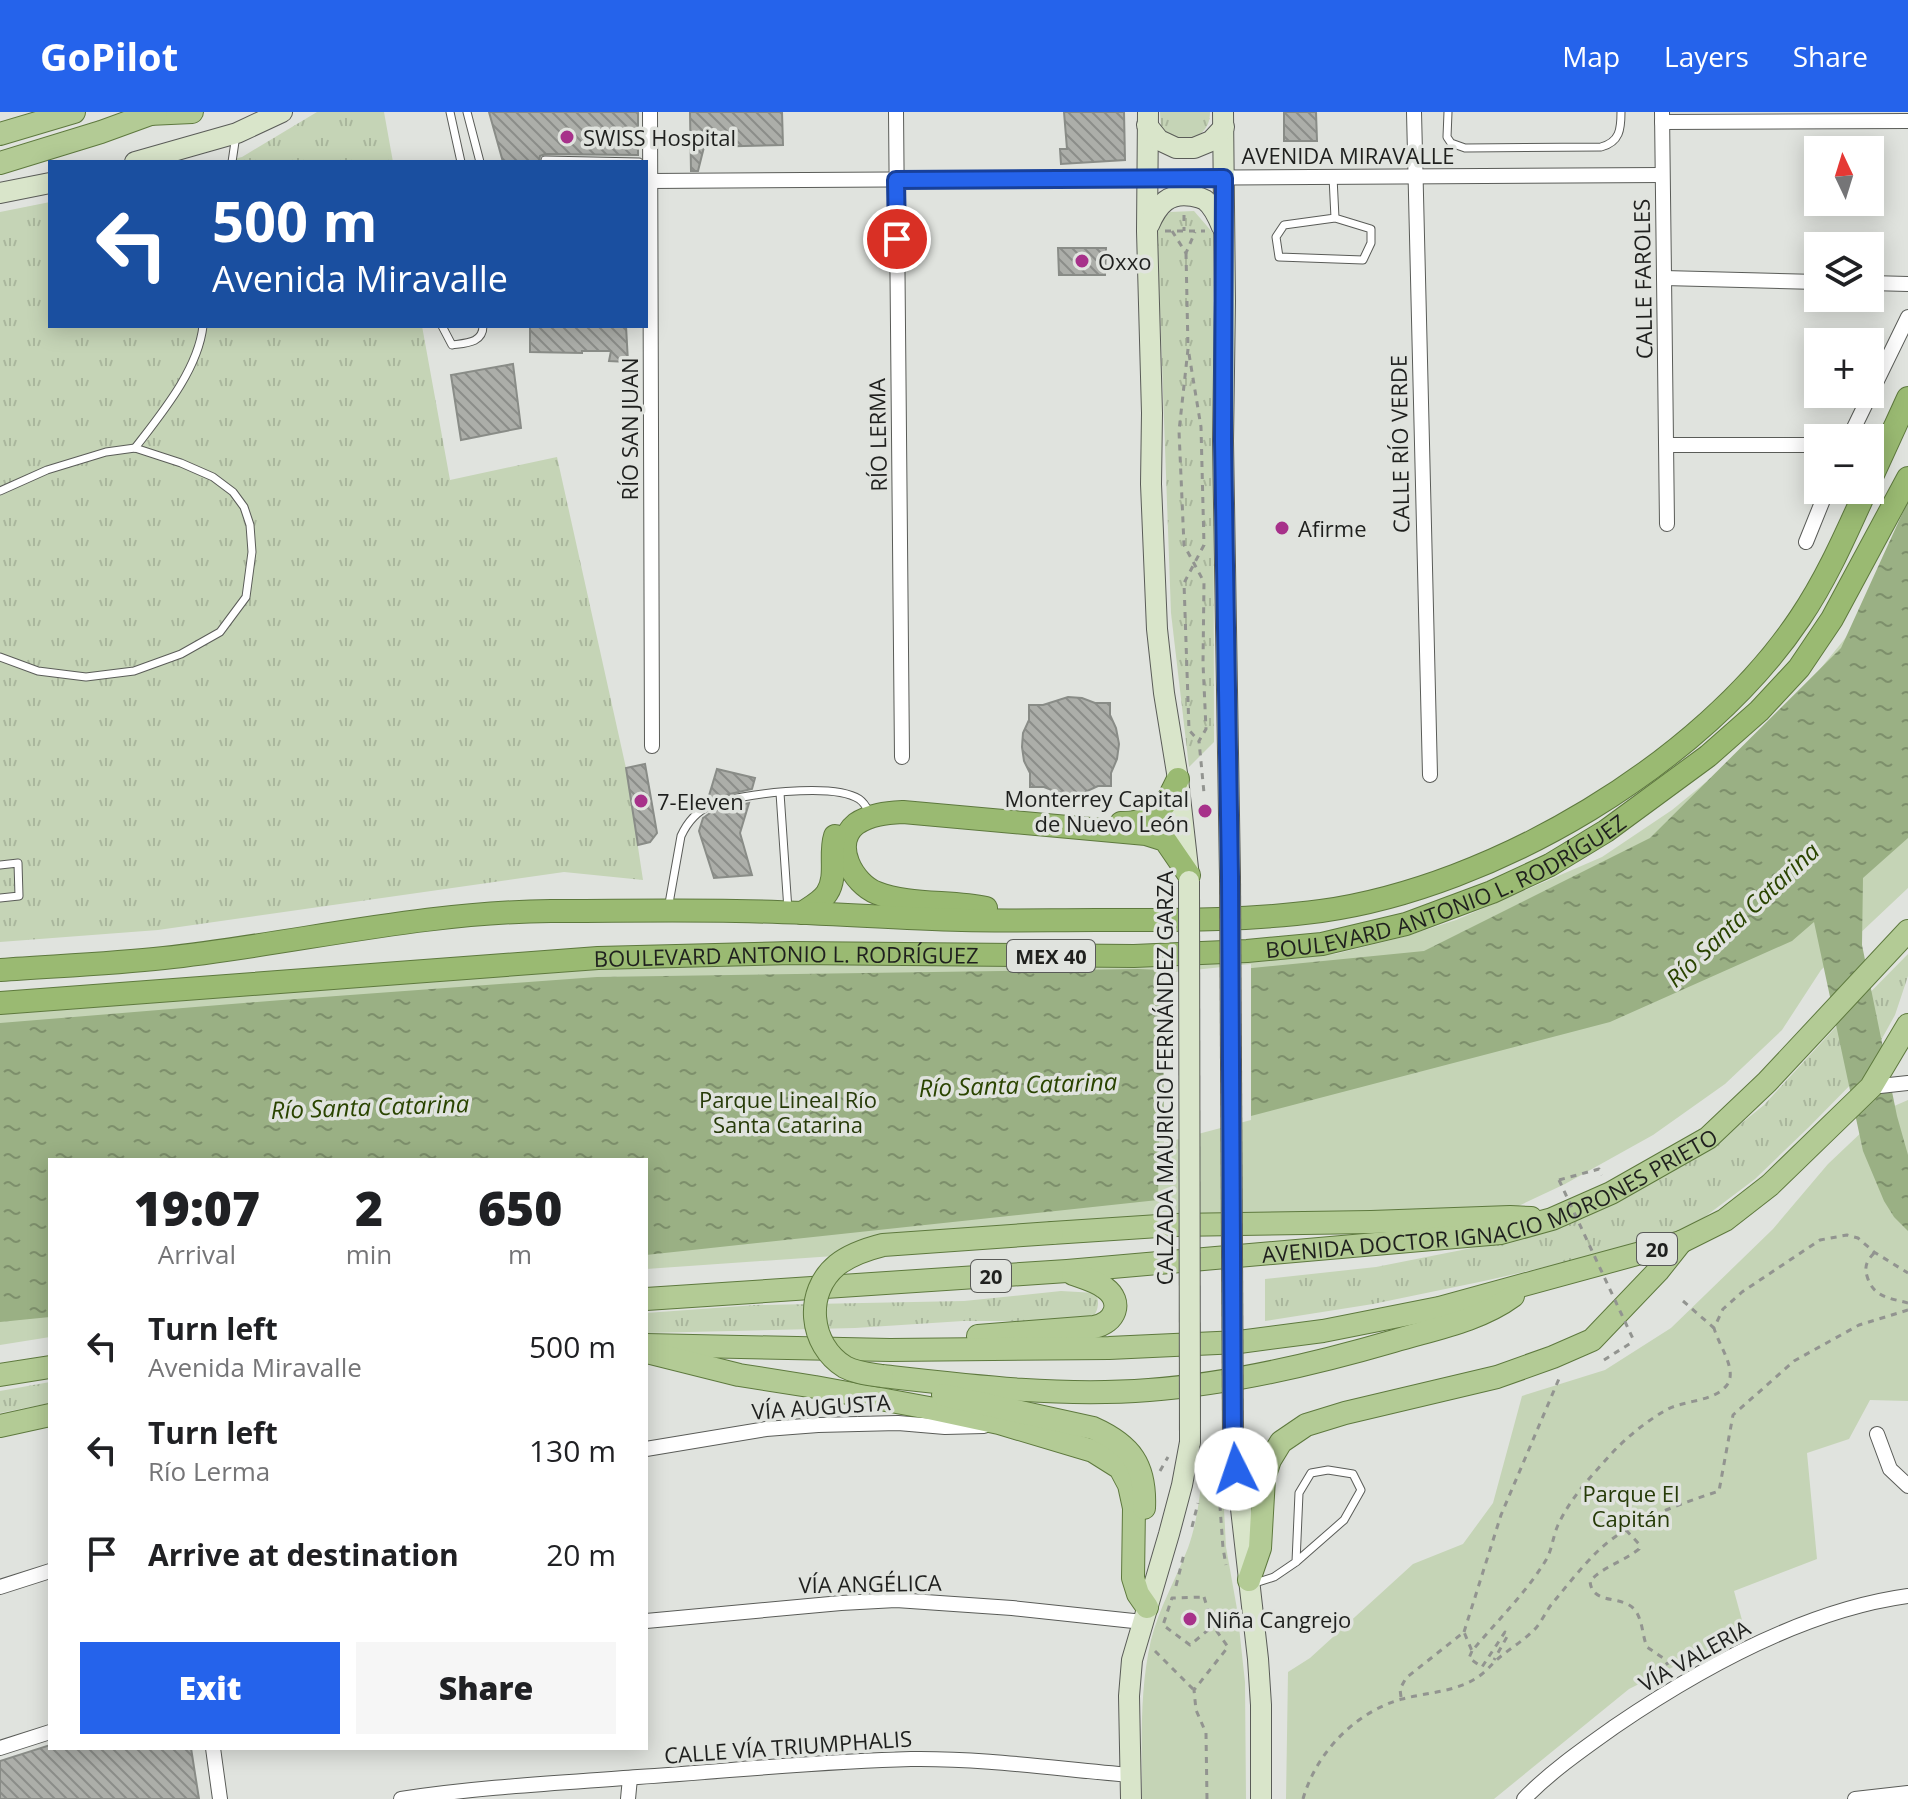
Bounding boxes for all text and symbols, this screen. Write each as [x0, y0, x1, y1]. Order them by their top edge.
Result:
text: GoPilot [40, 30, 178, 82]
text: Map [1562, 37, 1620, 75]
text: Layers [1664, 37, 1749, 75]
text: Share [1793, 37, 1868, 75]
place label: SWISS Hospital [583, 122, 736, 152]
marker: SWISS Hospital [558, 128, 576, 146]
north arrow [1804, 136, 1884, 216]
map controls [1804, 136, 1884, 504]
street label: AVENIDA MIRAVALLE [1241, 140, 1455, 170]
text: 500 m [212, 182, 378, 258]
icon: left [80, 192, 184, 296]
street label: CALLE FAROLES [1626, 199, 1658, 359]
pin [863, 205, 931, 273]
icon: arrive [875, 217, 919, 261]
button: layers [1804, 232, 1884, 312]
place label: Oxxo [1098, 246, 1151, 276]
marker: Oxxo [1073, 252, 1091, 270]
text: Avenida Miravalle [212, 254, 508, 303]
button: + [1804, 328, 1884, 408]
street label: CALLE RÍO VERDE [1382, 355, 1416, 533]
street label: RÍO SAN JUAN [614, 357, 644, 501]
street label: RÍO LERMA [861, 378, 893, 492]
button: − [1804, 424, 1884, 504]
place label: Afirme [1298, 513, 1367, 543]
marker: Afirme [1273, 519, 1291, 537]
place label: Monterrey Capital de Nuevo León [1005, 783, 1189, 838]
place label: 7-Eleven [657, 786, 744, 816]
marker: 7-Eleven [632, 792, 650, 810]
marker: Monterrey Capital de Nuevo León [1196, 802, 1214, 820]
street label: BOULEVARD ANTONIO L. RODRÍGUEZ [1264, 807, 1632, 964]
water label: Río Santa Catarina [1658, 834, 1826, 994]
street label: CALZADA MAURICIO FERNÁNDEZ GARZA [1149, 871, 1179, 1285]
street label: BOULEVARD ANTONIO L. RODRÍGUEZ [593, 938, 979, 973]
road number: MEX 40 [1007, 940, 1095, 972]
water label: Río Santa Catarina [918, 1064, 1118, 1104]
park label: Parque Lineal Río Santa Catarina [699, 1084, 877, 1139]
water label: Río Santa Catarina [270, 1086, 470, 1126]
street label: AVENIDA DOCTOR IGNACIO MORONES PRIETO [1260, 1121, 1723, 1269]
text: 19:07 [134, 1175, 260, 1240]
text: 2 [355, 1175, 383, 1240]
text: 650 [478, 1175, 562, 1240]
road number: 20 [1637, 1233, 1677, 1265]
text: Arrival [158, 1236, 236, 1272]
text: min [346, 1236, 392, 1272]
text: m [508, 1236, 532, 1272]
road number: 20 [971, 1260, 1011, 1292]
text: Turn left [148, 1308, 278, 1349]
icon: left [80, 1324, 124, 1368]
text: 500 m [529, 1326, 616, 1367]
text: Avenida Miravalle [148, 1349, 362, 1385]
street label: VÍA AUGUSTA [751, 1386, 891, 1426]
text: Turn left [148, 1412, 278, 1453]
position arrow [1194, 1427, 1278, 1511]
icon: left [80, 1428, 124, 1472]
text: 130 m [529, 1430, 616, 1471]
text: Río Lerma [148, 1453, 270, 1489]
park label: Parque El Capitán [1582, 1478, 1680, 1533]
icon: arrive [80, 1532, 124, 1576]
text: Arrive at destination [148, 1534, 459, 1575]
text: 20 m [546, 1534, 616, 1575]
street label: VÍA ANGÉLICA [798, 1567, 942, 1599]
place label: Niña Cangrejo [1206, 1604, 1351, 1634]
marker: Niña Cangrejo [1181, 1610, 1199, 1628]
street label: VÍA VALERIA [1633, 1612, 1755, 1698]
button: Exit [80, 1642, 340, 1734]
button: Share [356, 1642, 616, 1734]
street label: CALLE VÍA TRIUMPHALIS [663, 1722, 913, 1770]

